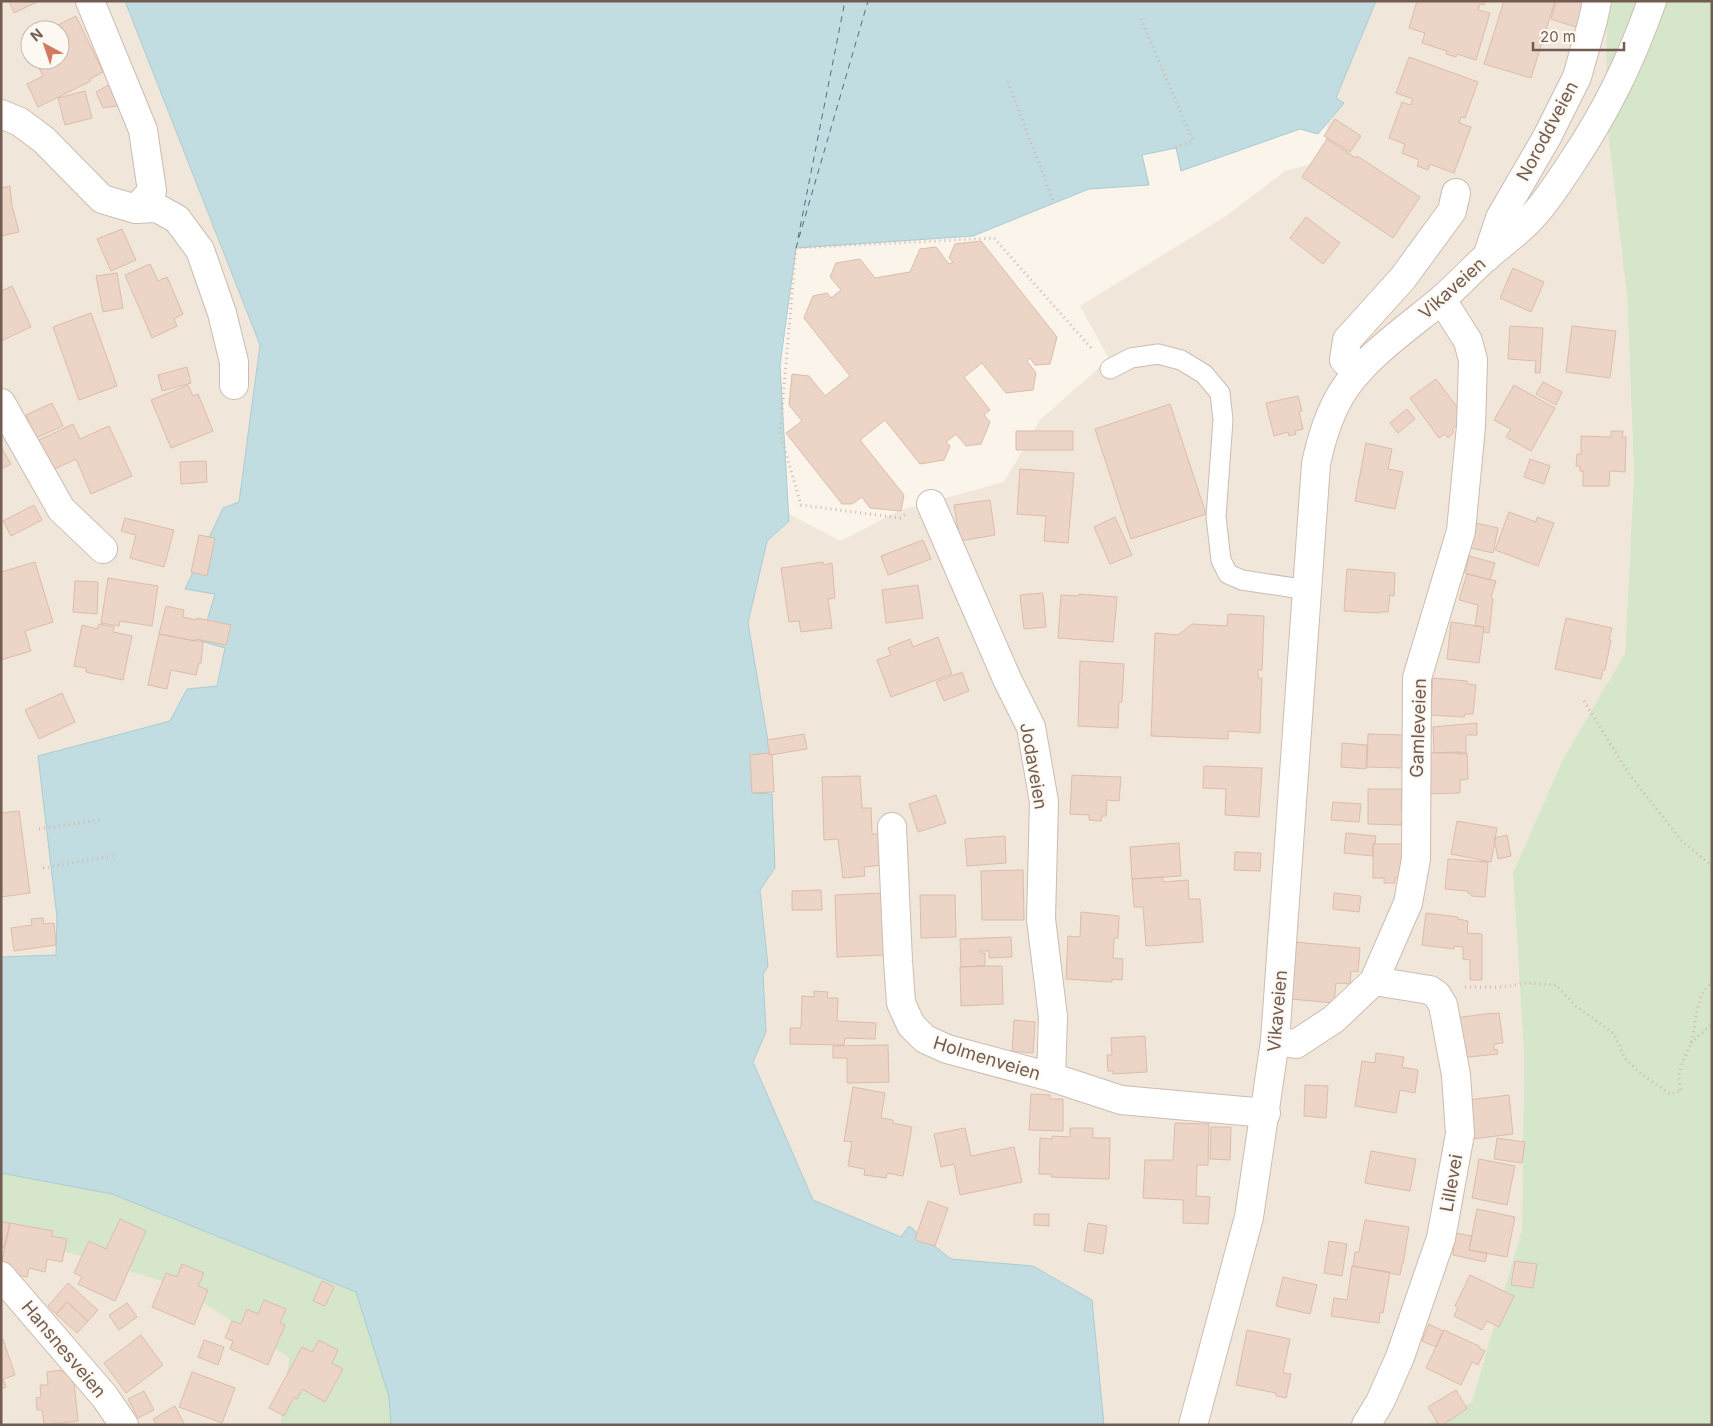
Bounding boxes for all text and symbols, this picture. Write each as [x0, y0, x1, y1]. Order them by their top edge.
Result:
north arrow [20, 20, 70, 70]
scale bar [1533, 20, 1624, 52]
text: N [27, 25, 46, 45]
text: 20 m [1540, 27, 1576, 46]
street label: Noroddveien [1512, 78, 1582, 184]
street label: Vikaveien [1414, 253, 1490, 323]
street label: Gamleveien [1406, 678, 1430, 778]
street label: Jodaveien [1016, 721, 1052, 811]
street label: Vikaveien [1263, 969, 1291, 1053]
street label: Holmenveien [931, 1032, 1043, 1084]
street label: Lillevei [1436, 1153, 1466, 1213]
street label: Hansnesveien [17, 1296, 111, 1402]

